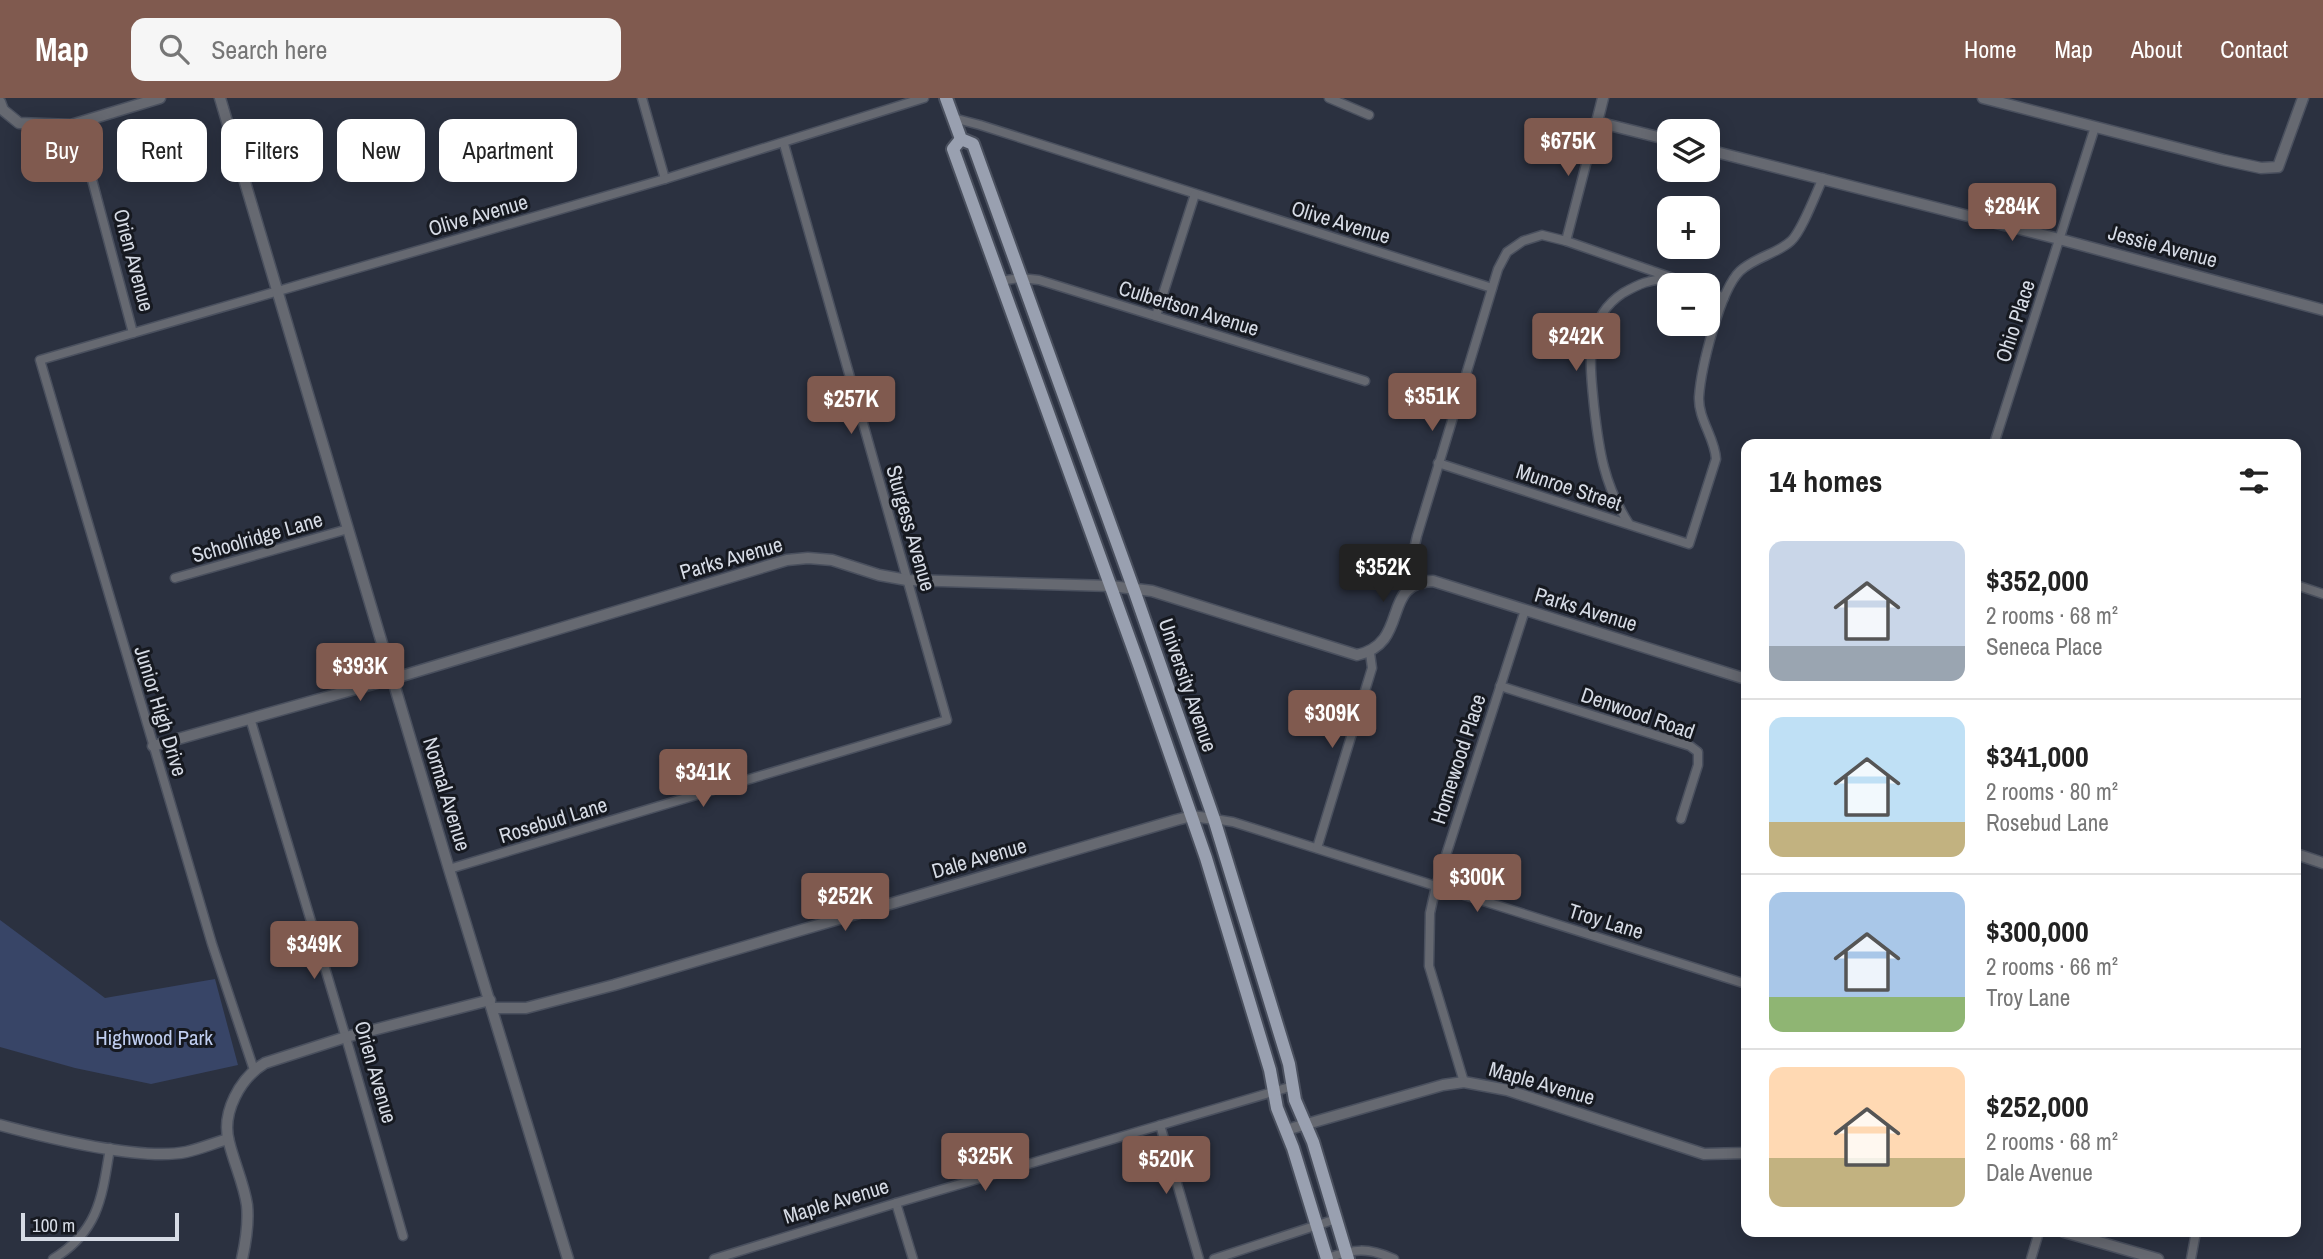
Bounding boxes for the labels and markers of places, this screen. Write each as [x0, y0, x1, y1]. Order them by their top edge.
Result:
pin: $675K [1519, 118, 1617, 178]
pin: $284K [1963, 184, 2061, 243]
pin: $242K [1527, 314, 1625, 373]
pin: $351K [1383, 374, 1481, 433]
pin: $257K [802, 376, 900, 436]
pin: $352K [1334, 545, 1432, 604]
pin: $393K [311, 644, 409, 703]
pin: $309K [1283, 690, 1381, 750]
pin: $341K [654, 750, 752, 809]
pin: $300K [1428, 854, 1526, 914]
pin: $252K [796, 874, 894, 933]
pin: $349K [265, 922, 363, 981]
pin: $325K [936, 1134, 1034, 1193]
pin: $520K [1117, 1136, 1215, 1196]

